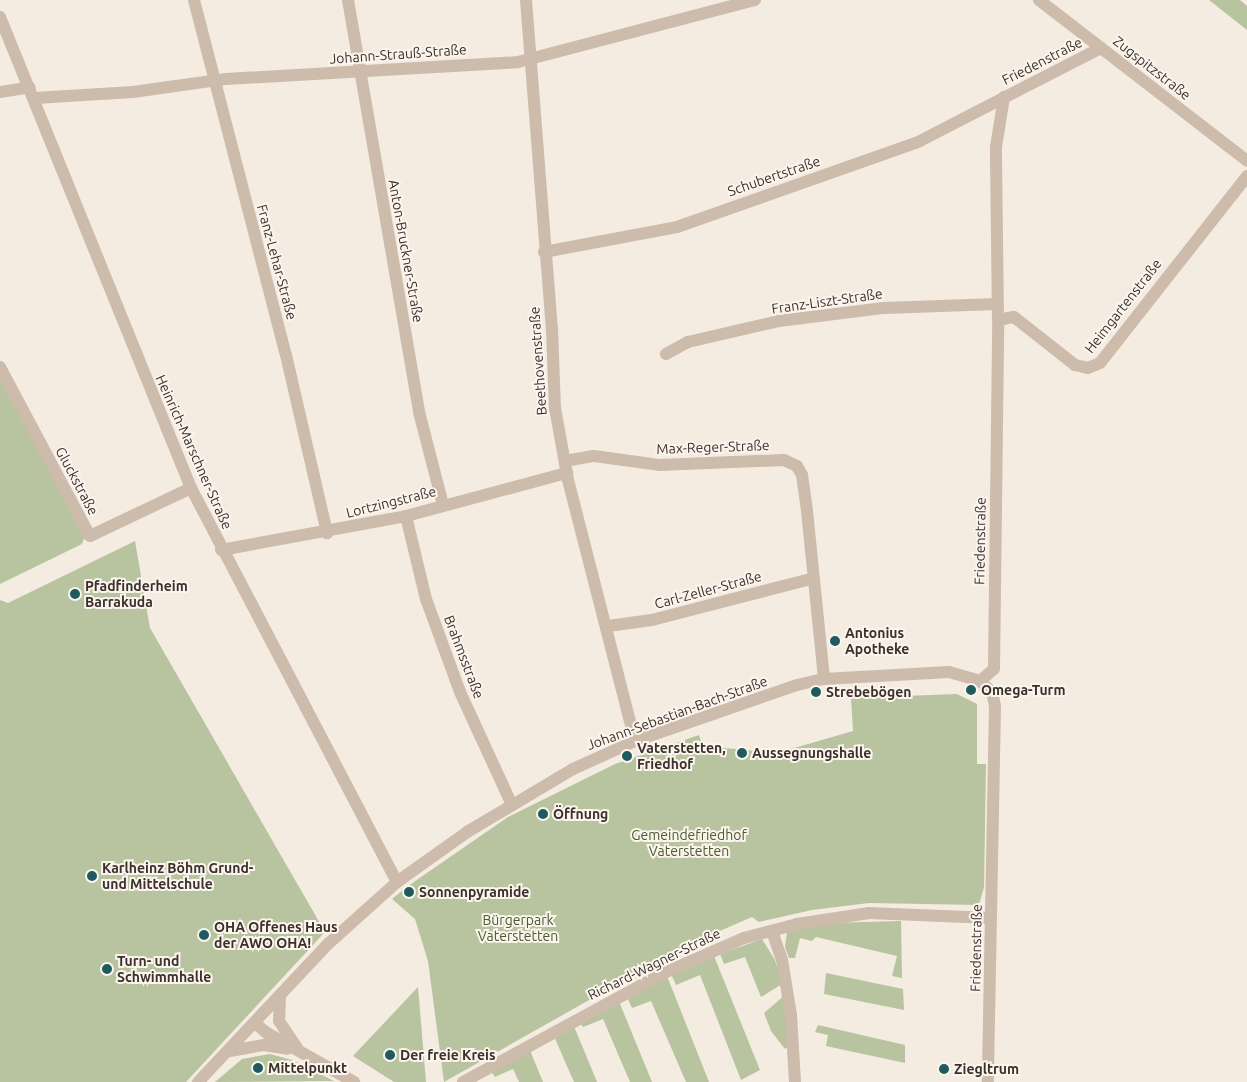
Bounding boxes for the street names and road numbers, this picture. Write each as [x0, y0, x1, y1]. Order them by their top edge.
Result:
street label: Zugspitzstraße [1110, 33, 1194, 103]
street label: Friedenstraße [999, 34, 1085, 88]
street label: Johann-Strauß-Straße [329, 41, 467, 67]
street label: Schubertstraße [726, 152, 822, 200]
street label: Anton-Bruckner-Straße [385, 178, 427, 324]
street label: Franz-Lehar-Straße [254, 202, 300, 322]
street label: Heimgartenstraße [1081, 256, 1165, 356]
street label: Franz-Liszt-Straße [770, 285, 884, 317]
street label: Beethovenstraße [526, 306, 550, 416]
street label: Heinrich-Marschner-Straße [152, 372, 236, 532]
street label: Max-Reger-Straße [656, 437, 770, 457]
street label: Gluckstraße [52, 444, 102, 518]
street label: Lortzingstraße [344, 483, 438, 521]
street label: Friedenstraße [971, 497, 989, 585]
street label: Carl-Zeller-Straße [653, 568, 763, 612]
street label: Brahmsstraße [440, 613, 488, 701]
street label: Johann-Sebastian-Bach-Straße [584, 672, 770, 754]
street label: Friedenstraße [967, 904, 985, 992]
street label: Richard-Wagner-Straße [585, 925, 723, 1003]

